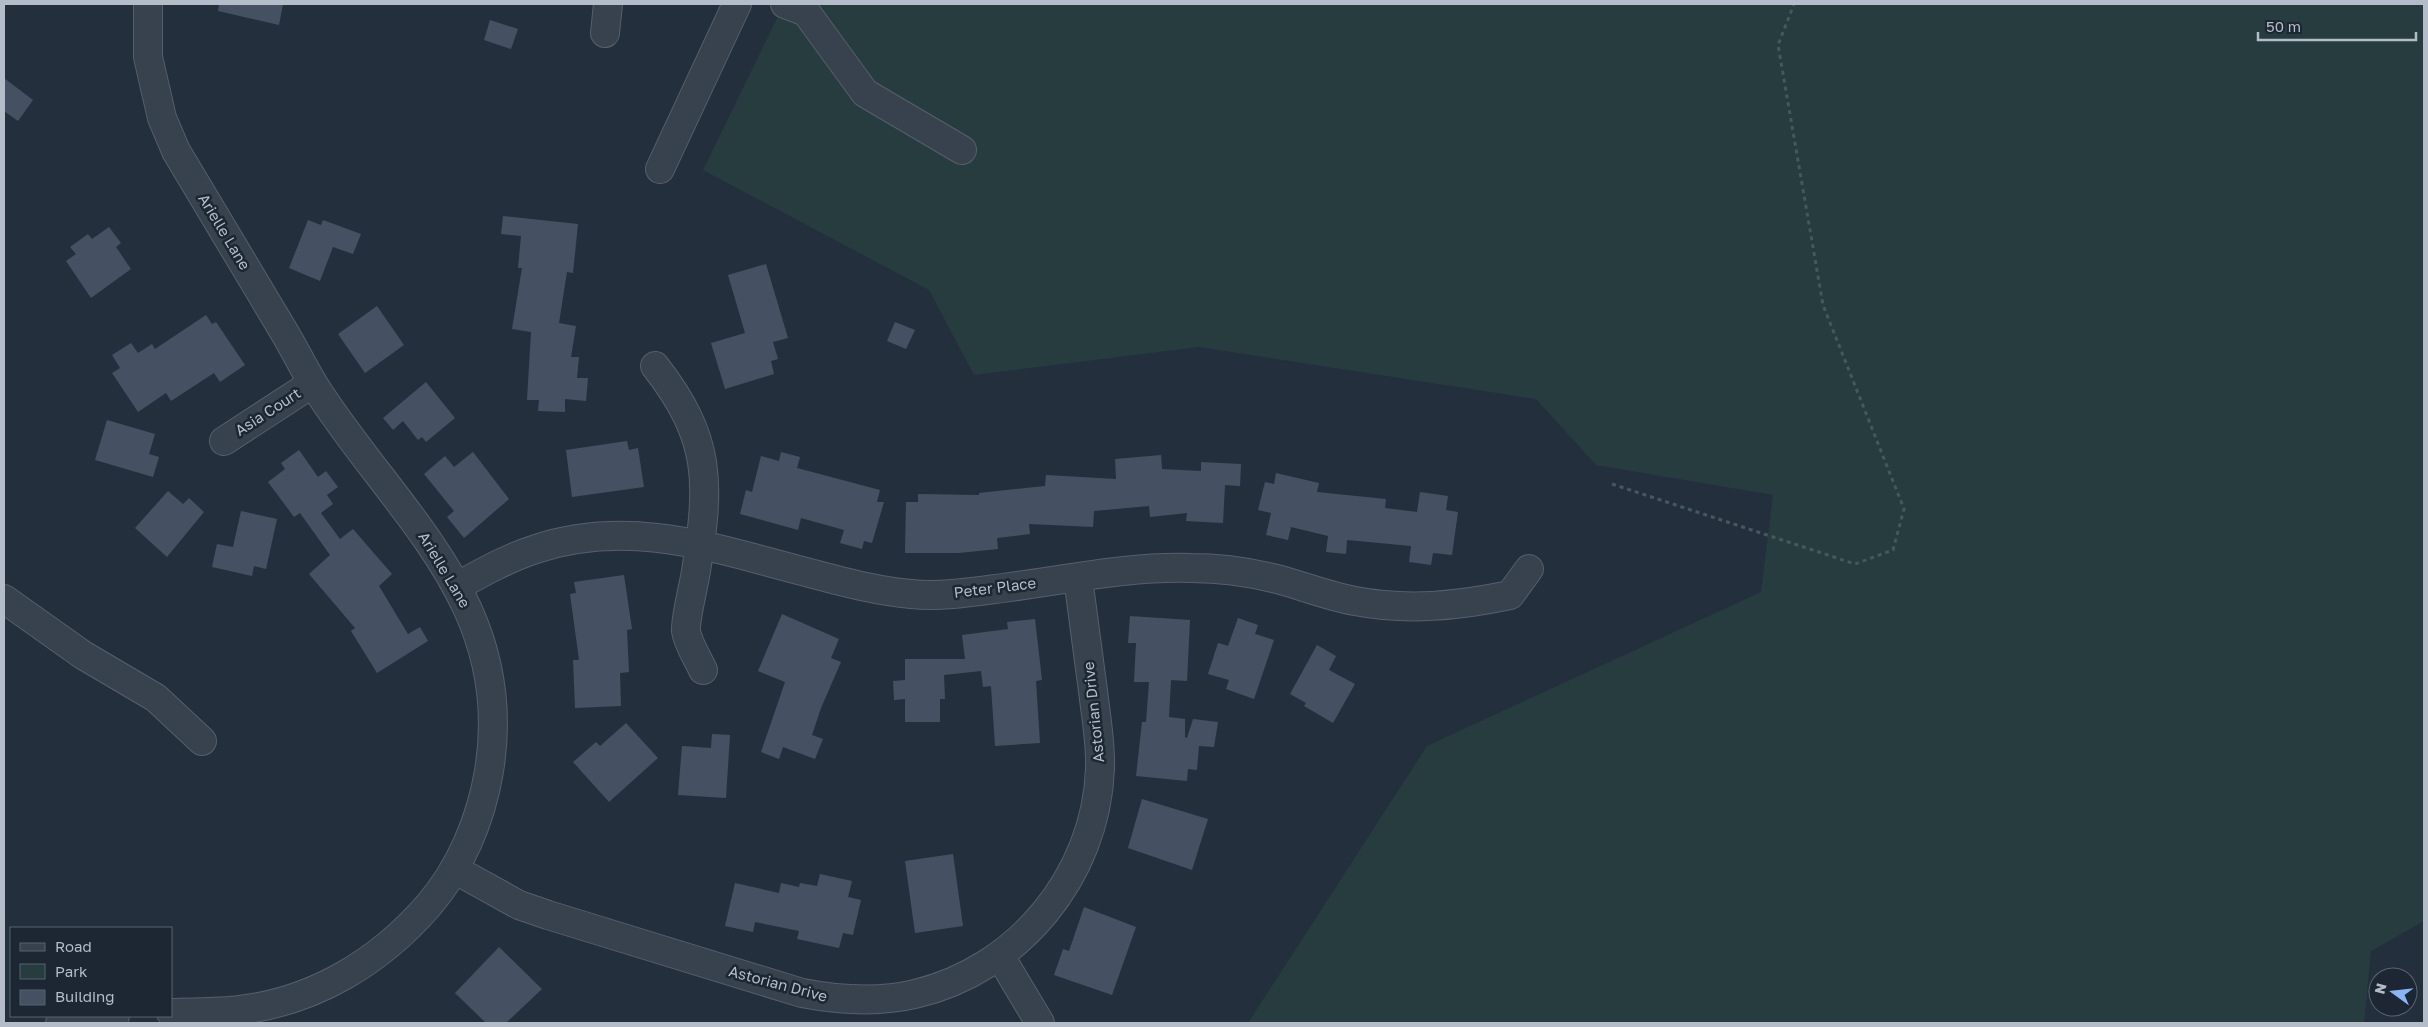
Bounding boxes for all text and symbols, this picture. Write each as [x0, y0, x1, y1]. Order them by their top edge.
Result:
scale bar [2258, 10, 2416, 42]
text: 50 m [2266, 17, 2301, 35]
street label: Arielle Lane [195, 190, 255, 273]
street label: Asia Court [231, 383, 304, 439]
street label: Arielle Lane [415, 528, 475, 611]
street label: Peter Place [953, 573, 1037, 601]
street label: Astorian Drive [1079, 660, 1107, 763]
legend [10, 927, 172, 1017]
text: Road [55, 937, 92, 955]
street label: Astorian Drive [727, 961, 830, 1005]
text: Park [55, 962, 88, 980]
north arrow [2368, 967, 2418, 1017]
text: N [2370, 981, 2390, 996]
text: Building [55, 987, 115, 1005]

